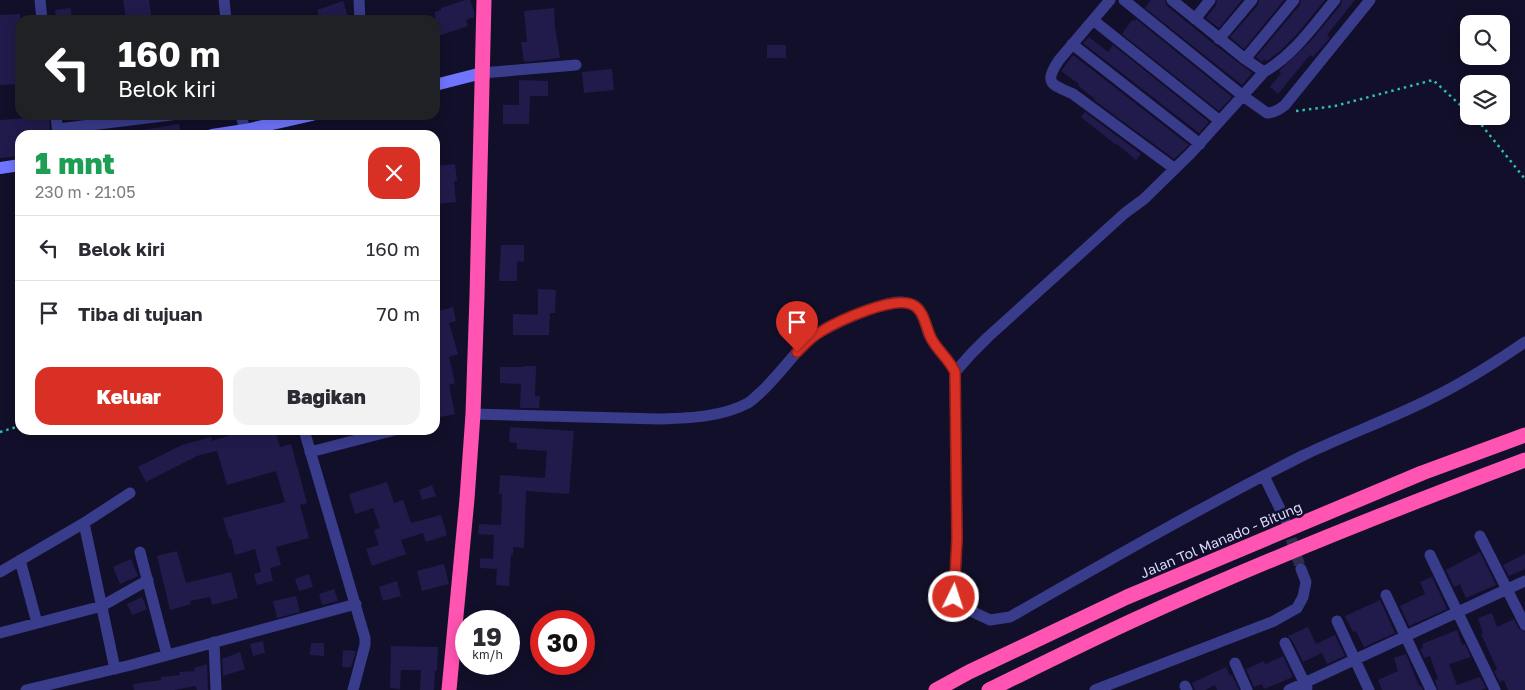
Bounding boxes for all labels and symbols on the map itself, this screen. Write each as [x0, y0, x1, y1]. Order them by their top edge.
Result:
pin [776, 301, 818, 352]
street label: Jalan Tol Manado - Bitung [1137, 498, 1304, 581]
position arrow [927, 570, 979, 622]
speed limit sign: 30 [530, 610, 595, 675]

